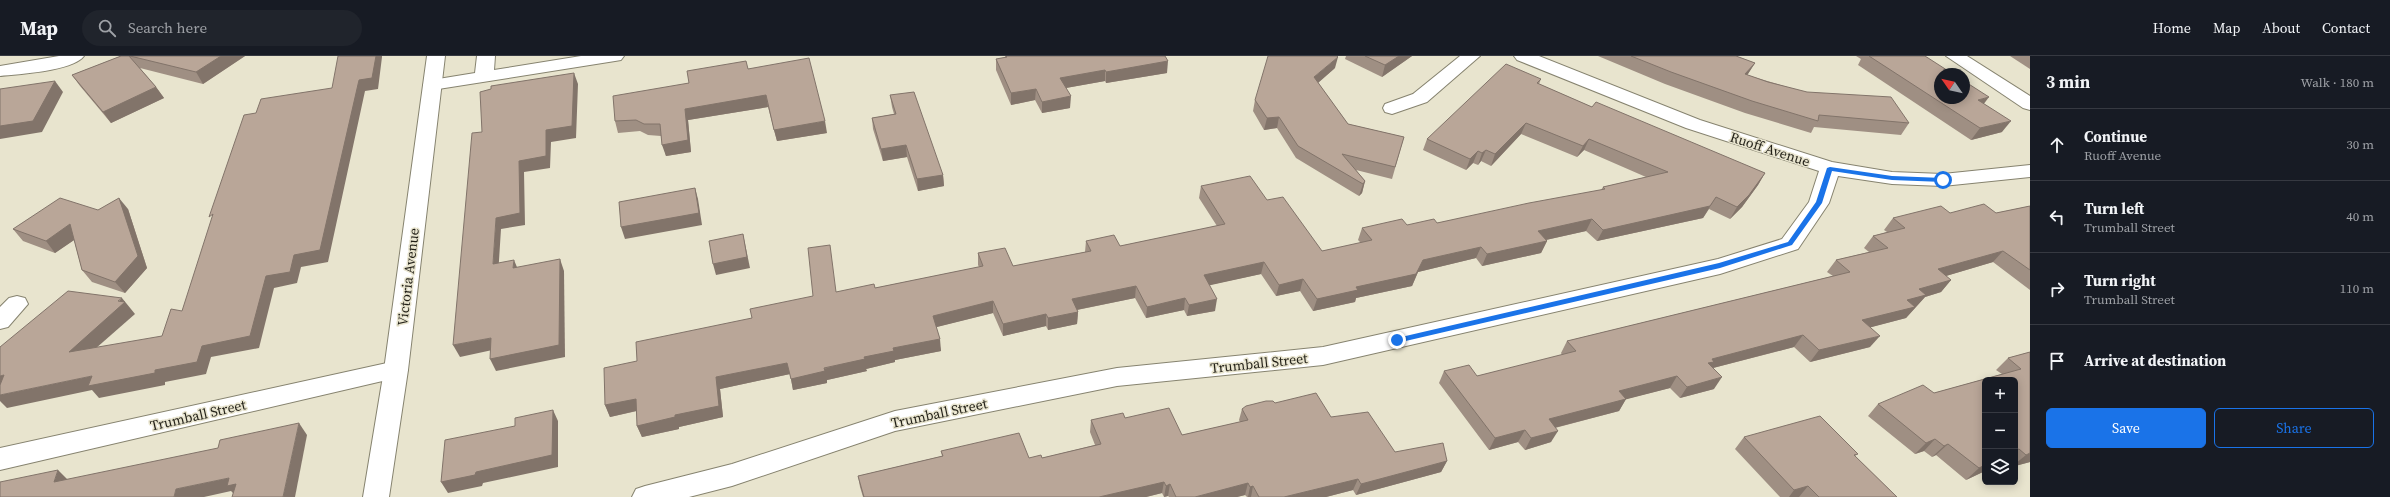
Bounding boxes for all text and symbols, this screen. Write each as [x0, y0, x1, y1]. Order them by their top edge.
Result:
search box [82, 10, 362, 46]
text: Map [20, 15, 58, 41]
icon: search [96, 17, 118, 39]
text: Search here [128, 17, 207, 38]
text: Home [2153, 18, 2191, 38]
text: Map [2213, 18, 2240, 38]
text: About [2262, 18, 2300, 38]
text: Contact [2322, 18, 2370, 38]
north arrow [1934, 68, 1970, 104]
text: 3 min [2046, 70, 2090, 94]
text: Walk · 180 m [2301, 74, 2374, 91]
text: Continue [2084, 126, 2147, 147]
street label: Ruoff Avenue [1727, 127, 1813, 171]
icon: ahead [2046, 134, 2068, 156]
text: 30 m [2346, 136, 2374, 153]
text: Ruoff Avenue [2084, 147, 2161, 164]
route start [1934, 171, 1952, 189]
text: Turn left [2084, 198, 2144, 219]
icon: left [2046, 206, 2068, 228]
text: 40 m [2346, 208, 2374, 225]
text: Trumball Street [2084, 219, 2175, 236]
street label: Victoria Avenue [392, 227, 424, 327]
text: Turn right [2084, 270, 2156, 291]
icon: right [2046, 278, 2068, 300]
text: 110 m [2340, 280, 2374, 297]
text: Trumball Street [2084, 291, 2175, 308]
route end [1388, 331, 1406, 349]
street label: Trumball Street [1209, 348, 1309, 378]
icon: arrive [2046, 350, 2068, 372]
text: Arrive at destination [2084, 350, 2226, 371]
map controls [1982, 377, 2018, 485]
button: + [1982, 377, 2018, 413]
street label: Trumball Street [889, 393, 989, 433]
street label: Trumball Street [148, 394, 248, 436]
button: Save [2046, 408, 2206, 448]
button: Share [2214, 408, 2374, 448]
button: − [1982, 413, 2018, 449]
button: layers [1982, 449, 2018, 485]

